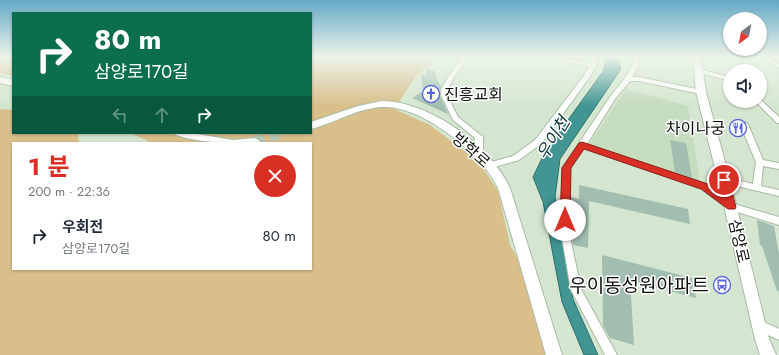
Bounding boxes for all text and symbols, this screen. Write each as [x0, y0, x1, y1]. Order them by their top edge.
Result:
north arrow [723, 12, 767, 56]
map controls [723, 12, 767, 108]
text: 80 m [94, 19, 161, 60]
icon: right [28, 28, 80, 80]
text: 삼양로170길 [94, 59, 189, 85]
button: sound [723, 64, 767, 108]
place label: 진흥교회 [444, 83, 503, 106]
church icon: 진흥교회 [421, 84, 441, 104]
icon: left [109, 104, 131, 126]
icon: ahead [151, 104, 173, 126]
icon: right [193, 104, 215, 126]
water label: 우이천 [531, 110, 577, 164]
place label: 차이나궁 [666, 117, 725, 140]
restaurant icon: 차이나궁 [728, 118, 748, 138]
street label: 방학로 [447, 127, 495, 173]
text: 1 분 [28, 149, 70, 184]
button: close [254, 155, 296, 197]
pin [707, 163, 741, 197]
icon: arrive [713, 169, 735, 191]
text: 200 m · 22:36 [28, 182, 110, 201]
position arrow [544, 199, 586, 241]
text: 우회전 [62, 216, 103, 238]
street label: 삼양로 [723, 217, 755, 265]
icon: right [28, 225, 50, 247]
text: 80 m [263, 225, 296, 247]
text: 삼양로170길 [62, 239, 130, 258]
place label: 우이동성원아파트 [569, 272, 709, 299]
bus stop icon: 우이동성원아파트 [712, 275, 732, 295]

